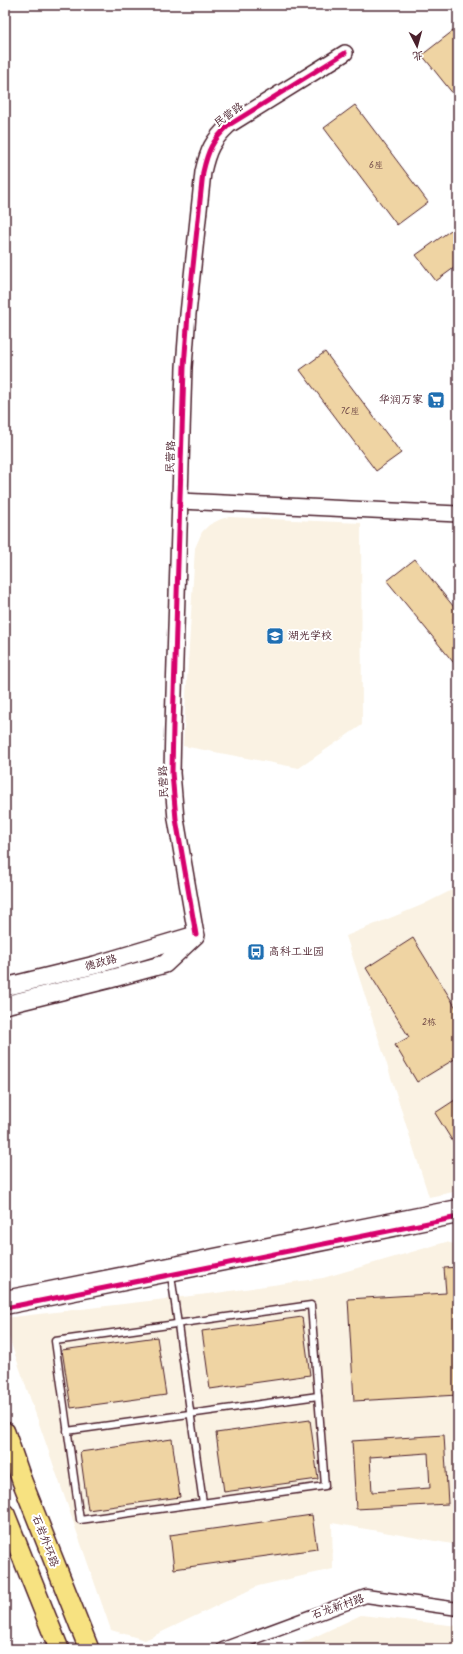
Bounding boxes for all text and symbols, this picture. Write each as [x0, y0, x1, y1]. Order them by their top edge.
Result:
north arrow [397, 26, 437, 66]
text: 北 [412, 45, 424, 64]
street label: 民营路 [210, 98, 248, 132]
house number: 6座 [369, 158, 383, 173]
supermarket icon: 华润万家 [426, 390, 446, 410]
place label: 华润万家 [379, 391, 423, 409]
house number: 7C座 [341, 404, 359, 419]
street label: 民营路 [161, 440, 181, 474]
school or university icon: 湖光学校 [265, 626, 285, 646]
place label: 湖光学校 [288, 627, 332, 645]
street label: 民营路 [154, 765, 174, 799]
bus stop icon: 高科工业园 [246, 942, 266, 962]
place label: 高科工业园 [269, 943, 324, 961]
street label: 德政路 [83, 950, 119, 976]
house number: 2栋 [422, 1015, 436, 1030]
street label: 石岩外环路 [27, 1512, 63, 1570]
street label: 石龙新村路 [309, 1590, 367, 1624]

